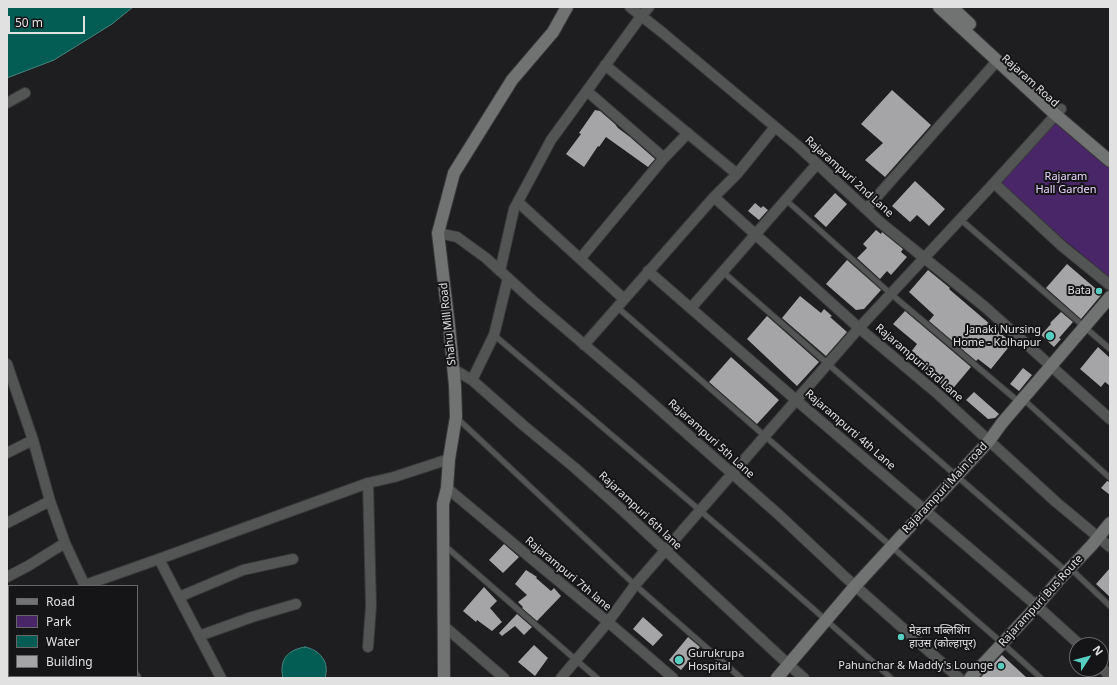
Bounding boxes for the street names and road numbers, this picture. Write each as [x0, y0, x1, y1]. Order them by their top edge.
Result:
street label: Rajaram Road [999, 52, 1061, 110]
street label: Rajarampuri 2nd Lane [802, 134, 896, 220]
street label: Shahu Mill Road [437, 282, 459, 366]
street label: Rajarampuri 3rd Lane [872, 321, 966, 405]
street label: Rajarampurti 4th Lane [802, 387, 898, 473]
street label: Rajarampuri 5th Lane [665, 397, 757, 481]
street label: Rajarampuri Main road [900, 440, 990, 536]
street label: Rajarampuri 6th lane [596, 469, 684, 553]
street label: Rajarampuri 7th lane [522, 534, 614, 614]
street label: Rajarampuri Bus Route [996, 552, 1086, 650]

